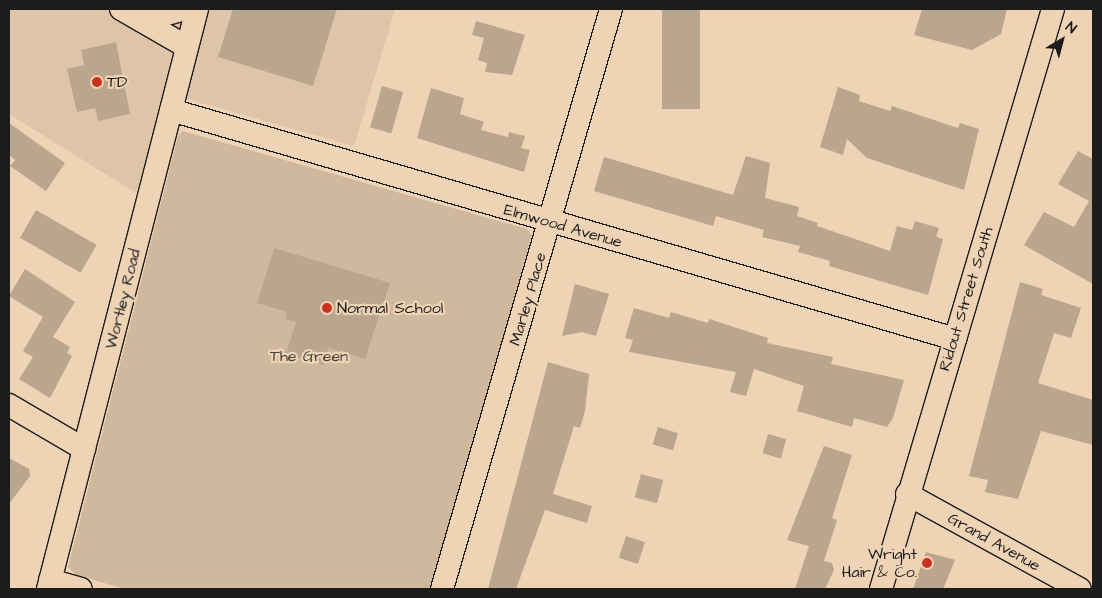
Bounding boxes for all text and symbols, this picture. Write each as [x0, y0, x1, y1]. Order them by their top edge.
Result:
north arrow [1037, 15, 1087, 65]
text: N [1062, 17, 1081, 39]
place label: TD [107, 72, 127, 92]
marker: TD [91, 76, 103, 88]
street label: Elmwood Avenue [502, 200, 624, 252]
street label: Ridout Street South [935, 225, 997, 373]
street label: Wortley Road [101, 247, 145, 351]
street label: Marley Place [506, 250, 550, 348]
place label: Normal School [337, 298, 443, 318]
marker: Normal School [321, 302, 333, 314]
park label: The Green [270, 346, 348, 366]
street label: Grand Avenue [944, 509, 1044, 575]
place label: Wright Hair & Co. [842, 544, 917, 582]
marker: Wright Hair & Co. [921, 557, 933, 569]

